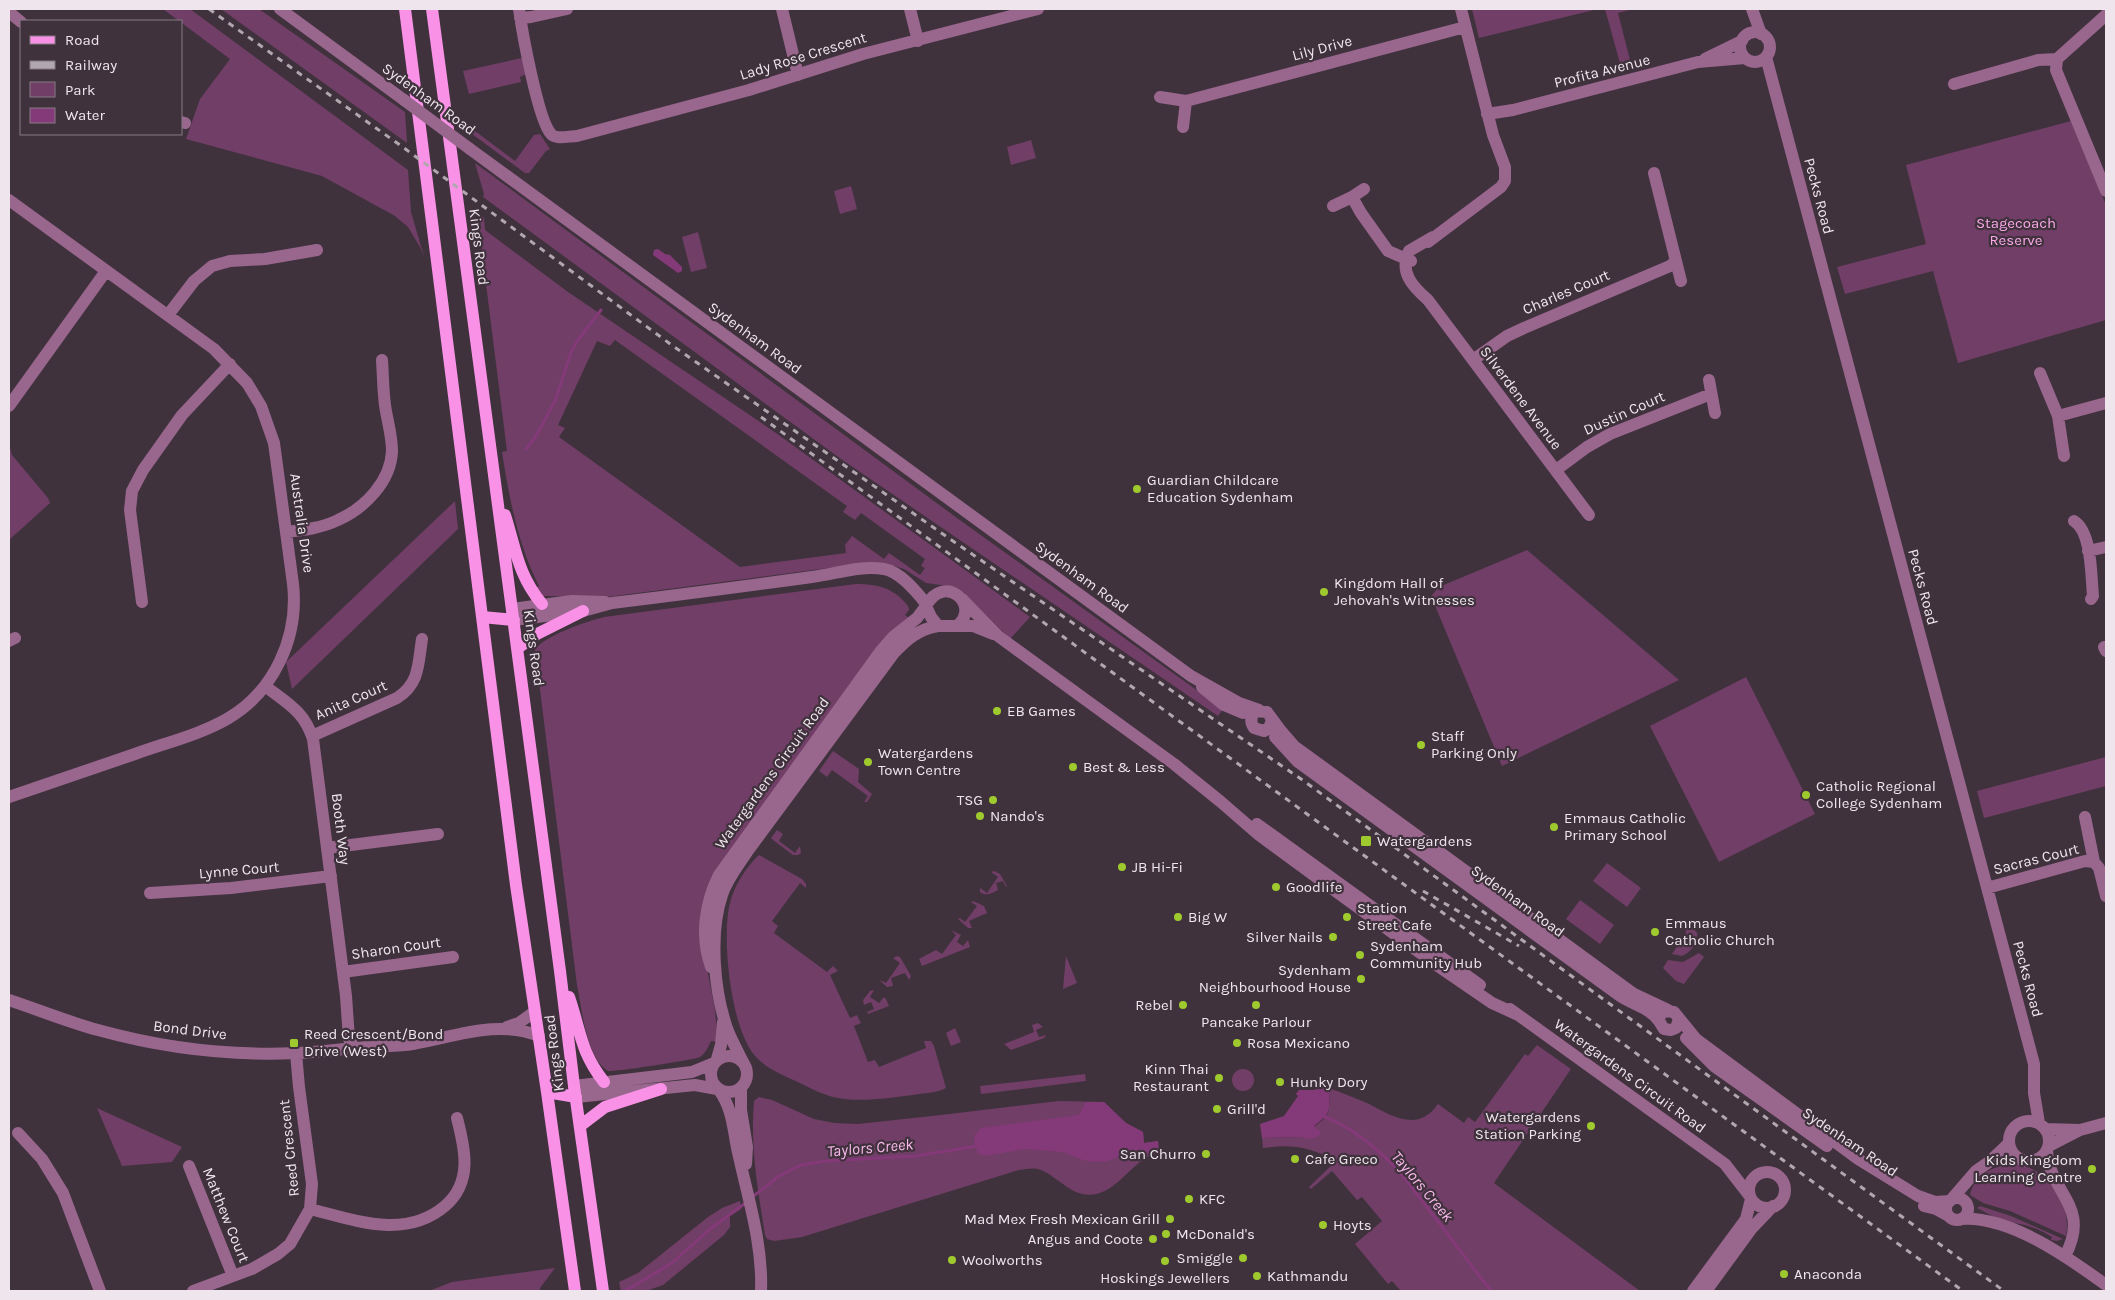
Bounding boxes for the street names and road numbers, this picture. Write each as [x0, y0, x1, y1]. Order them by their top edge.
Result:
street label: Lady Rose Crescent [737, 28, 869, 84]
street label: Lily Drive [1290, 31, 1354, 65]
street label: Profita Avenue [1552, 50, 1652, 92]
street label: Sydenham Road [379, 59, 479, 139]
street label: Pecks Road [1800, 156, 1838, 236]
street label: Kings Road [465, 208, 493, 286]
street label: Charles Court [1520, 265, 1613, 318]
street label: Sydenham Road [705, 298, 805, 378]
street label: Silverdene Avenue [1476, 343, 1566, 453]
street label: Dustin Court [1581, 387, 1668, 439]
street label: Australia Drive [286, 472, 318, 574]
street label: Sydenham Road [1032, 537, 1132, 617]
street label: Pecks Road [1904, 547, 1942, 627]
street label: Kings Road [520, 609, 548, 687]
street label: Anita Court [312, 676, 390, 724]
street label: Watergardens Circuit Road [711, 694, 833, 852]
street label: Booth Way [328, 792, 354, 866]
street label: Sacras Court [1991, 840, 2081, 878]
street label: Lynne Court [198, 857, 280, 882]
street label: Sydenham Road [1468, 861, 1568, 941]
street label: Sharon Court [350, 933, 442, 963]
street label: Pecks Road [2009, 939, 2047, 1019]
street label: Kings Road [540, 1014, 568, 1092]
street label: Watergardens Circuit Road [1551, 1015, 1709, 1137]
street label: Bond Drive [152, 1017, 228, 1043]
street label: Reed Crescent [275, 1098, 303, 1197]
street label: Sydenham Road [1799, 1103, 1901, 1181]
street label: Matthew Court [199, 1165, 253, 1266]

